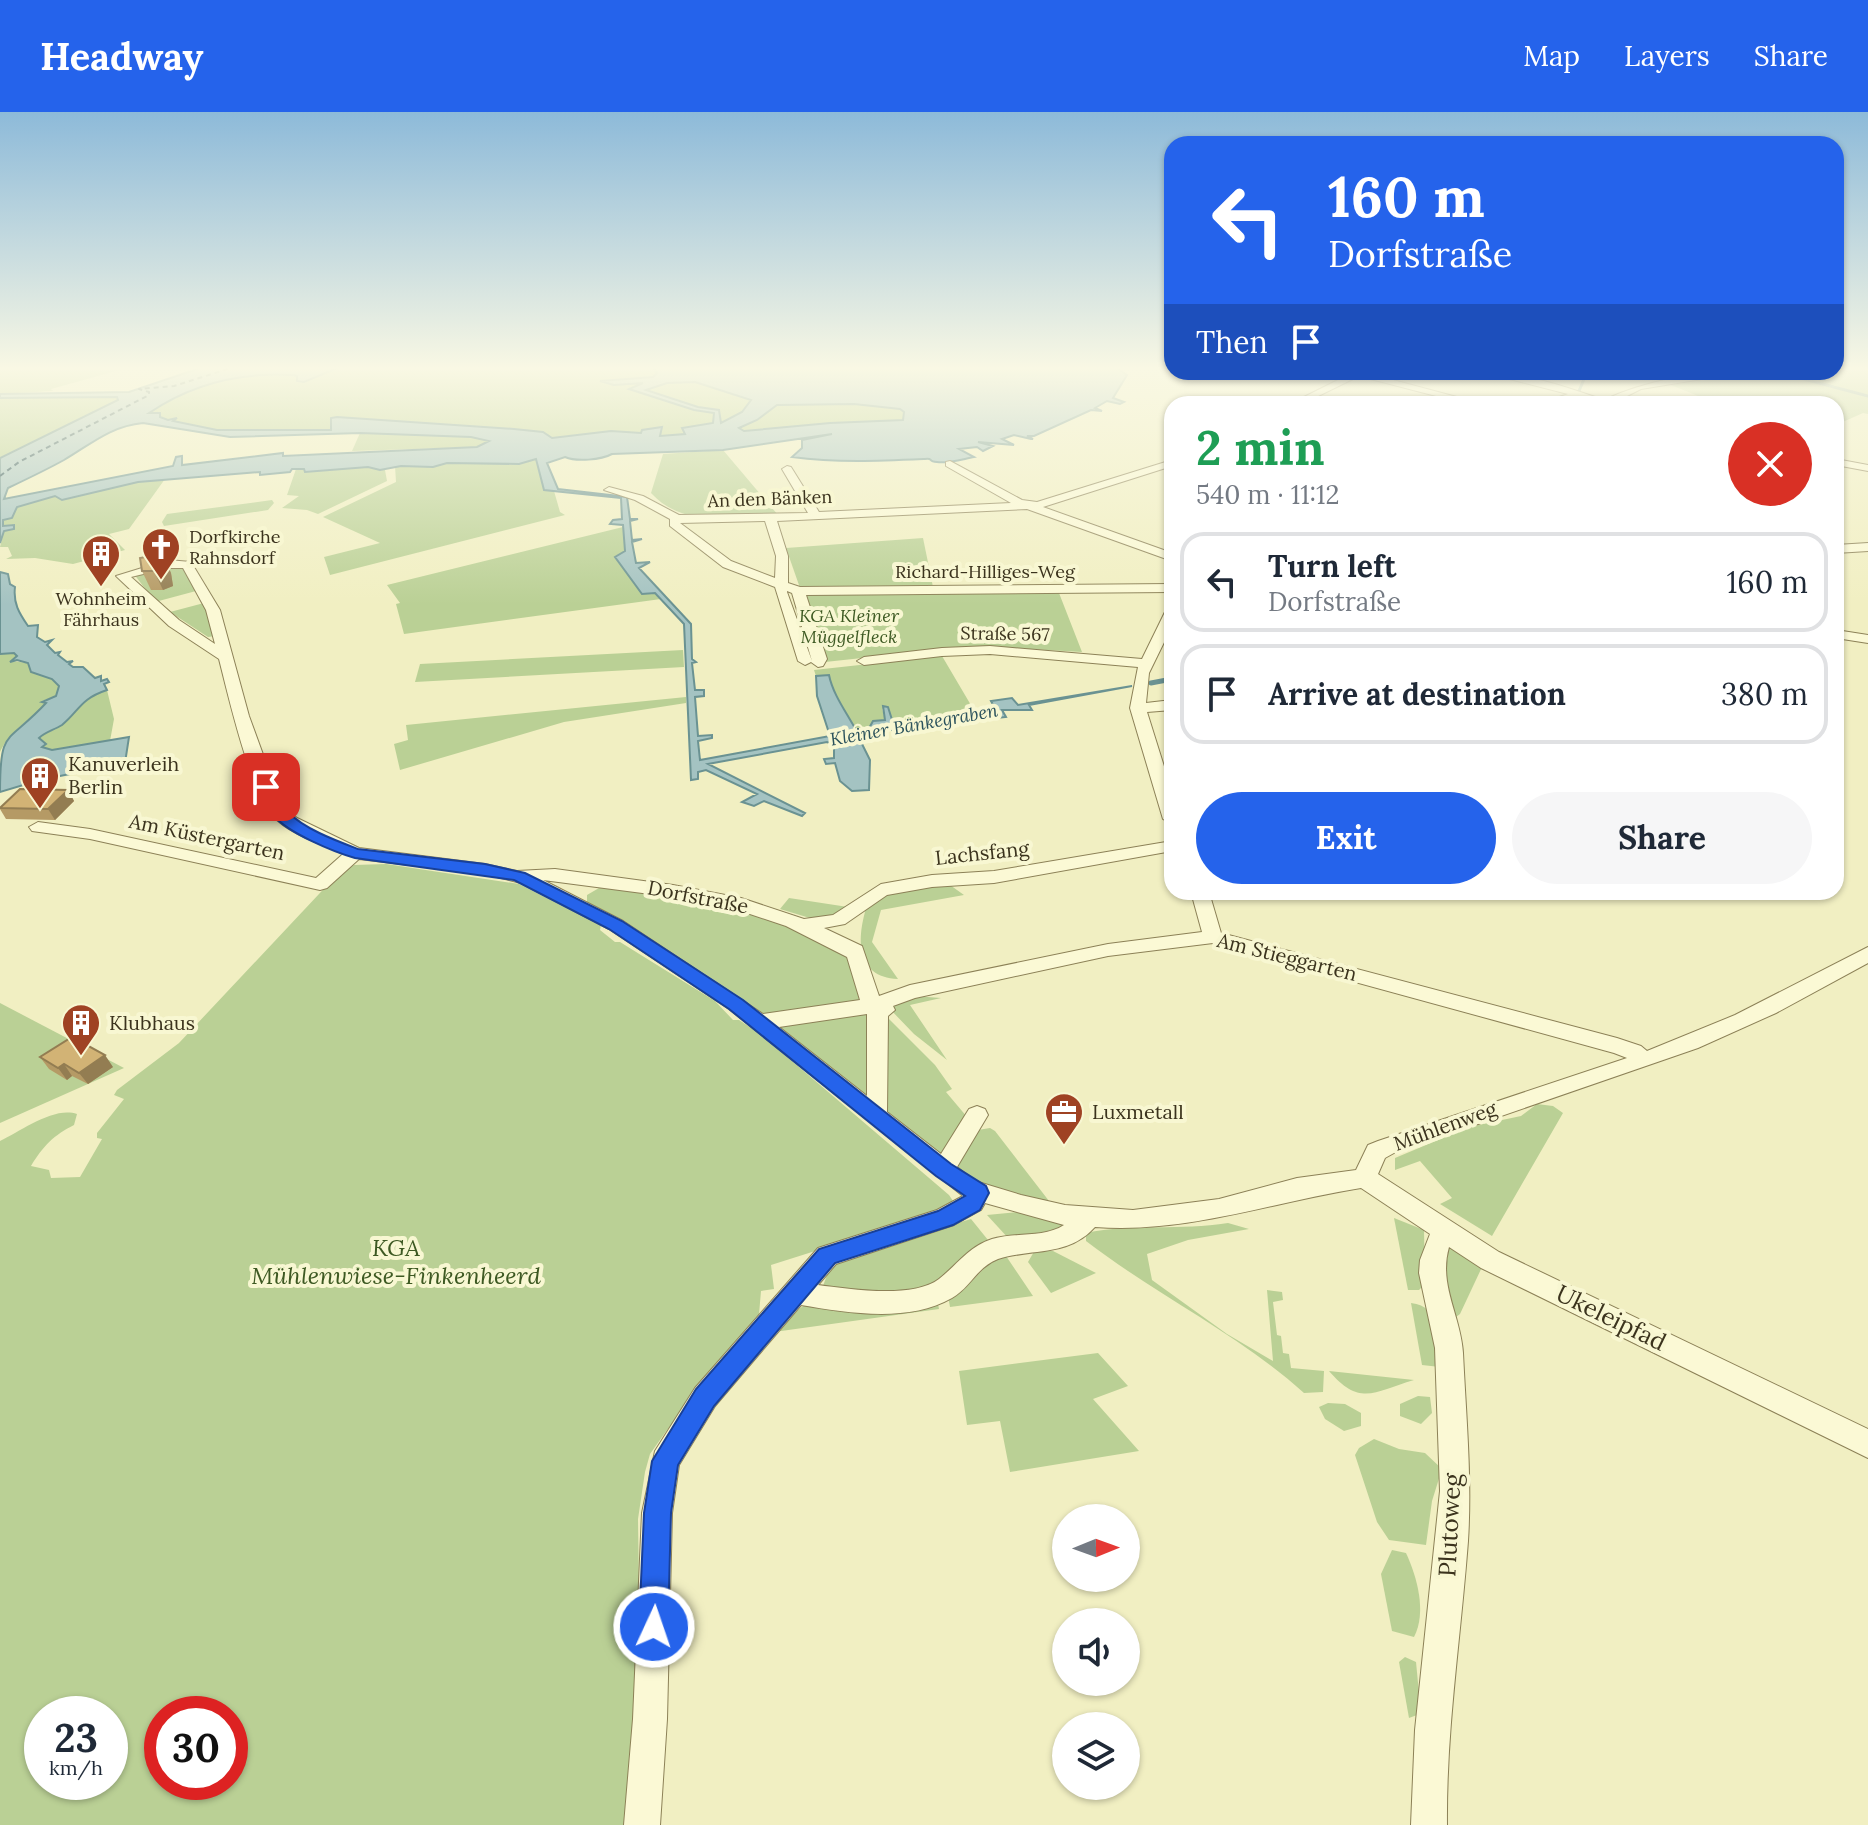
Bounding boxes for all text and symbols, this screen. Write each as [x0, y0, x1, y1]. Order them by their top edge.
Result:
text: Headway [40, 32, 203, 80]
text: Map [1523, 38, 1580, 74]
text: Layers [1624, 38, 1710, 74]
text: Share [1754, 38, 1828, 74]
text: 160 m [1328, 161, 1485, 232]
icon: left [1196, 168, 1300, 272]
text: Dorfstraße [1328, 231, 1512, 277]
icon: arrive [1284, 320, 1328, 364]
text: Then [1196, 323, 1268, 361]
text: 2 min [1196, 417, 1325, 478]
button: close [1728, 422, 1812, 506]
text: 540 m · 11:12 [1196, 478, 1340, 511]
street label: An den Bänken [706, 485, 833, 512]
place label: Dorfkirche Rahnsdorf [189, 525, 281, 569]
church icon: Dorfkirche Rahnsdorf [140, 526, 182, 581]
building icon: Wohnheim Fährhaus [80, 533, 122, 588]
text: Turn left [1268, 547, 1396, 585]
street label: Richard-Hilliges-Weg [895, 560, 1076, 583]
icon: left [1200, 560, 1244, 604]
text: 160 m [1726, 563, 1808, 601]
text: Dorfstraße [1268, 585, 1401, 618]
place label: Wohnheim Fährhaus [55, 587, 147, 631]
park label: KGA Kleiner Müggelfleck [799, 604, 900, 648]
street label: Straße 567 [960, 621, 1050, 646]
icon: arrive [1200, 672, 1244, 716]
text: Arrive at destination [1268, 675, 1566, 713]
text: 380 m [1721, 675, 1808, 713]
water label: Kleiner Bänkegraben [828, 698, 1000, 751]
place label: Kanuverleih Berlin [68, 751, 179, 799]
pin [232, 753, 300, 821]
building icon: Kanuverleih Berlin [19, 755, 61, 810]
icon: arrive [244, 765, 288, 809]
button: Exit [1196, 792, 1496, 884]
button: Share [1512, 792, 1812, 884]
street label: Am Küstergarten [126, 808, 287, 865]
street label: Lachsfang [934, 835, 1031, 870]
street label: Dorfstraße [645, 874, 751, 919]
street label: Am Stieggarten [1214, 927, 1360, 986]
building icon: Klubhaus [60, 1002, 102, 1057]
place label: Klubhaus [109, 1010, 195, 1035]
office icon: Luxmetall [1043, 1091, 1085, 1146]
street label: Mühlenweg [1390, 1095, 1501, 1156]
place label: Luxmetall [1092, 1099, 1184, 1124]
park label: KGA Mühlenwiese-Finkenheerd [251, 1232, 541, 1291]
street label: Ukeleipfad [1551, 1278, 1672, 1358]
street label: Plutoweg [1431, 1472, 1468, 1577]
north arrow [1052, 1504, 1140, 1592]
map controls [1052, 1504, 1140, 1800]
position arrow [612, 1585, 696, 1669]
button: sound [1052, 1608, 1140, 1696]
speed limit sign: 30 [144, 1696, 248, 1800]
text: 23 [54, 1712, 98, 1763]
button: layers [1052, 1712, 1140, 1800]
text: km/h [49, 1755, 103, 1780]

